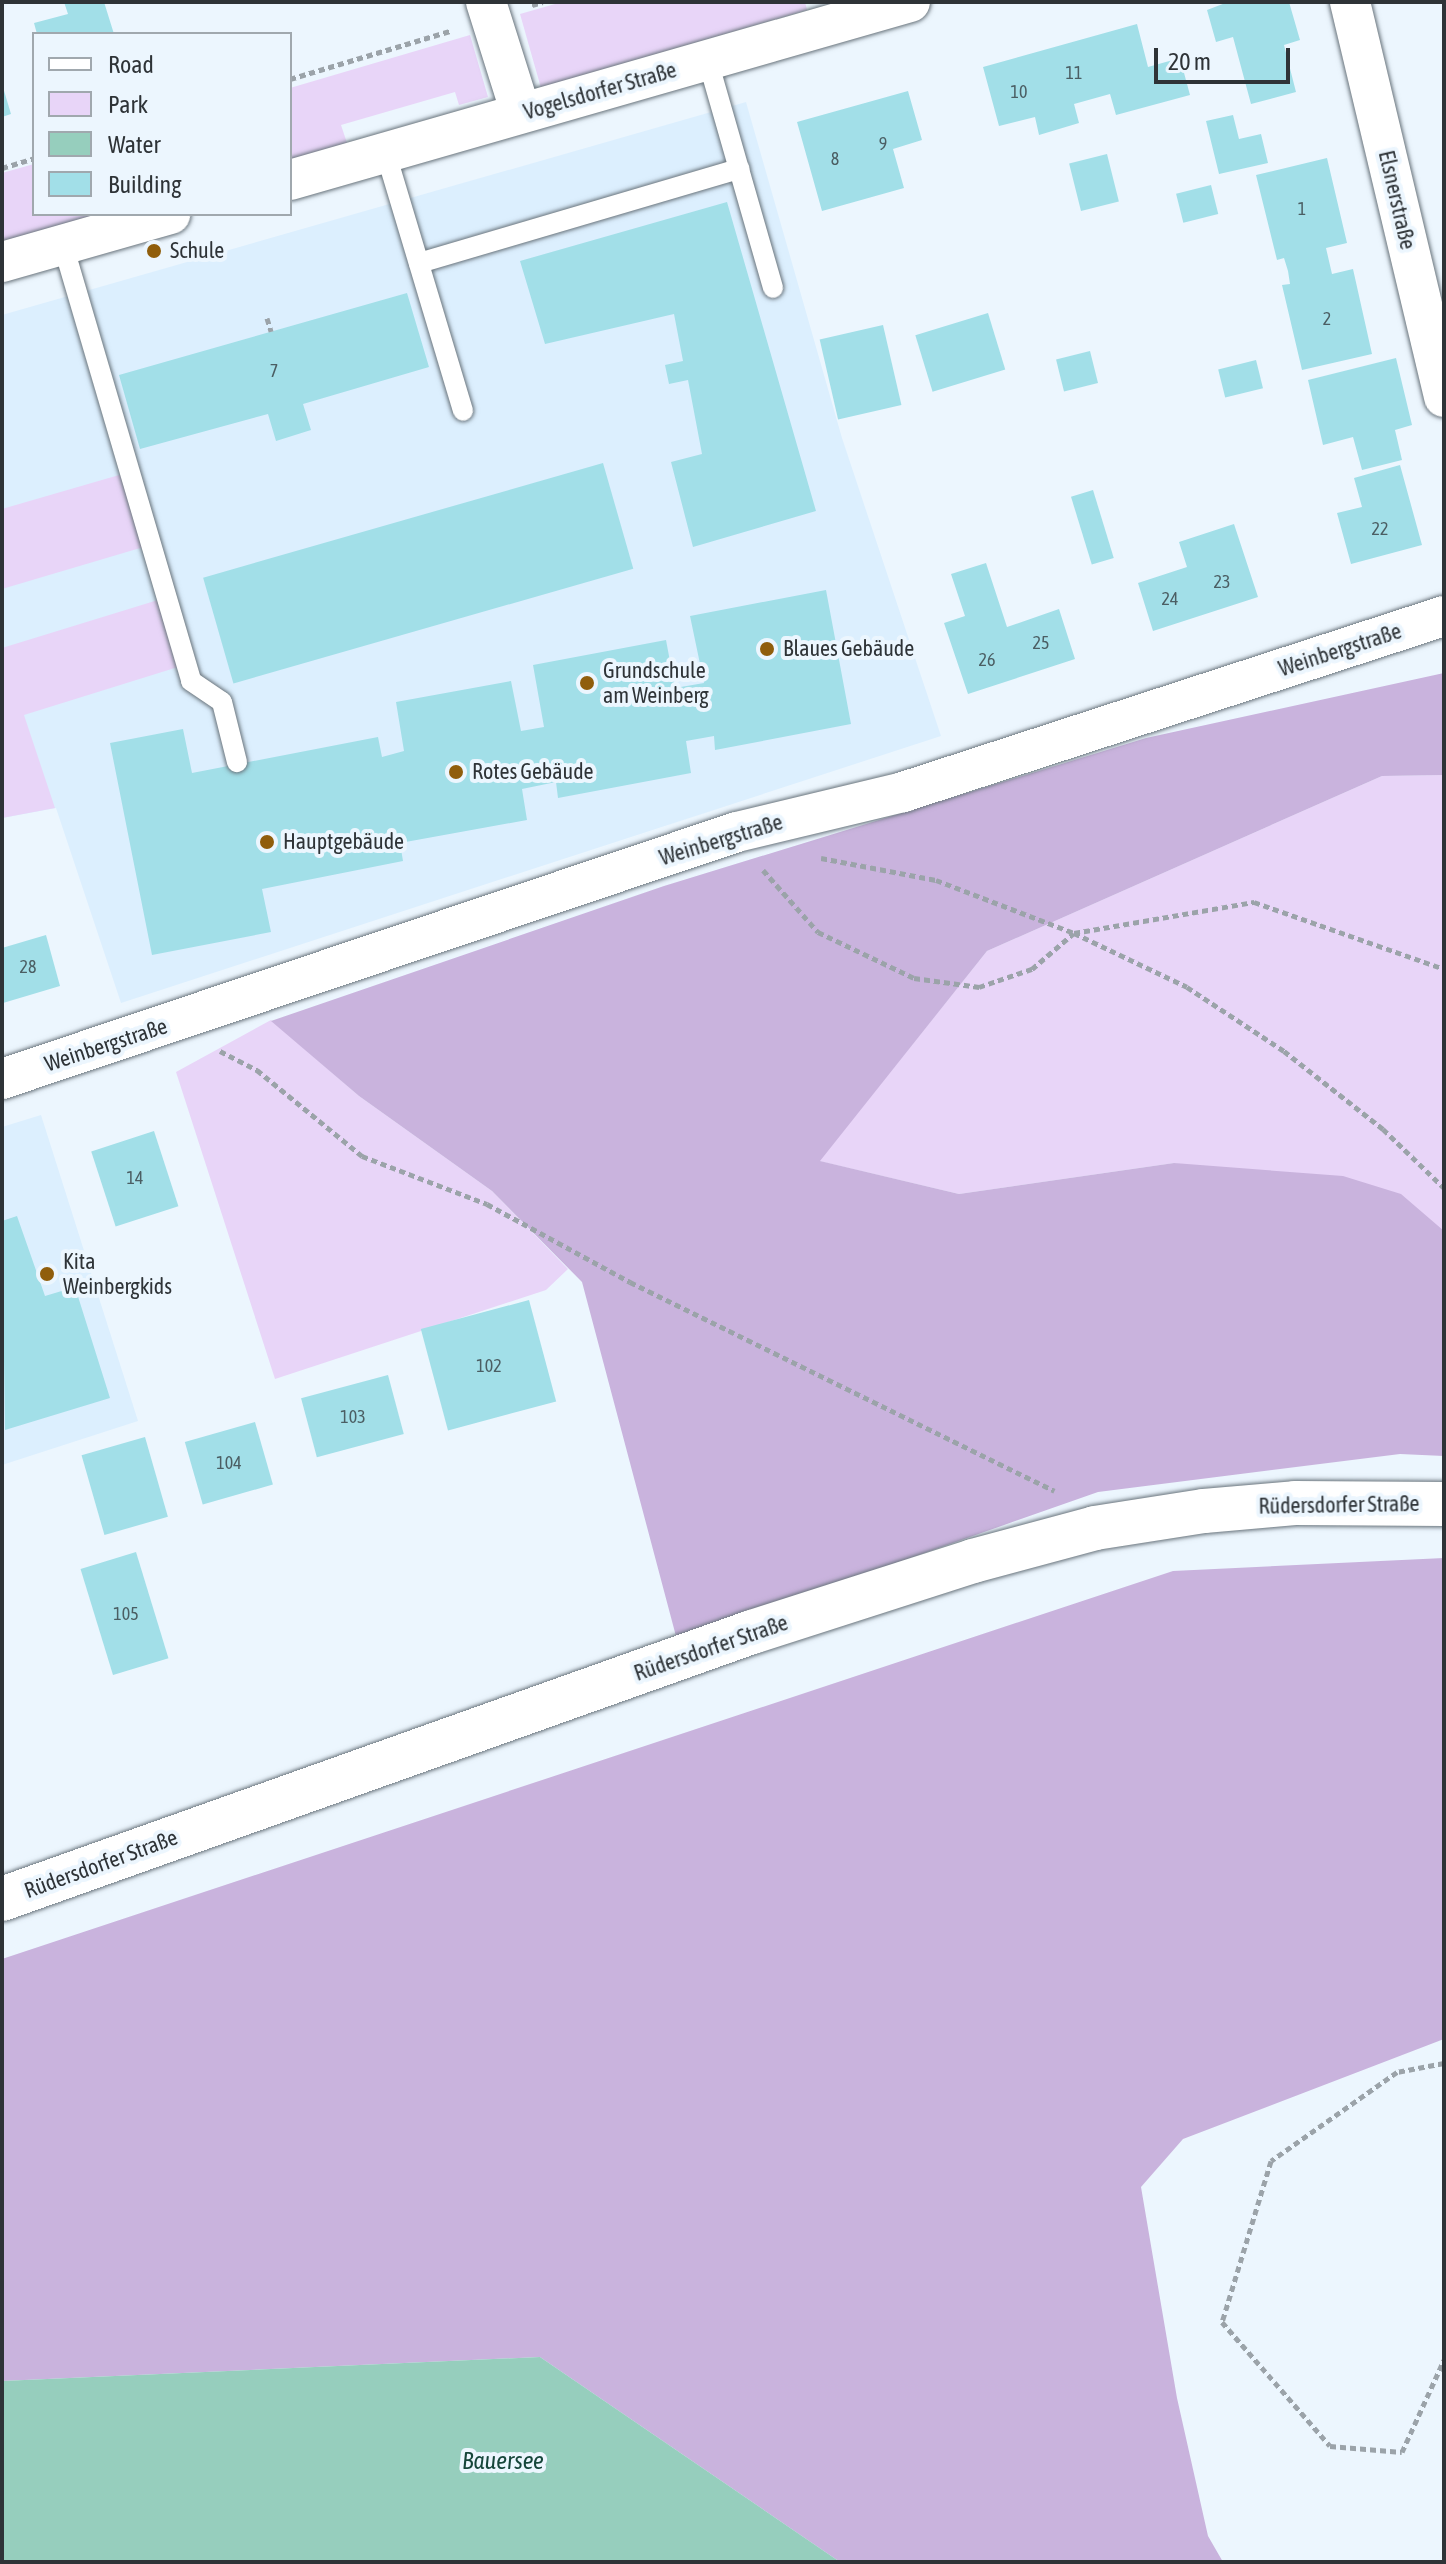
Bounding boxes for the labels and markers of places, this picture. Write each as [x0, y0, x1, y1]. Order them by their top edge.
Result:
place label: Schule [170, 238, 224, 264]
marker: Schule [145, 242, 163, 260]
place label: Blaues Gebäude [783, 636, 914, 662]
marker: Blaues Gebäude [758, 640, 776, 658]
place label: Grundschule am Weinberg [603, 657, 709, 708]
marker: Grundschule am Weinberg [578, 674, 596, 692]
place label: Rotes Gebäude [472, 759, 594, 785]
marker: Rotes Gebäude [447, 763, 465, 781]
place label: Hauptgebäude [283, 829, 404, 855]
marker: Hauptgebäude [258, 833, 276, 851]
place label: Kita Weinbergkids [63, 1248, 172, 1300]
marker: Kita Weinbergkids [38, 1265, 56, 1283]

